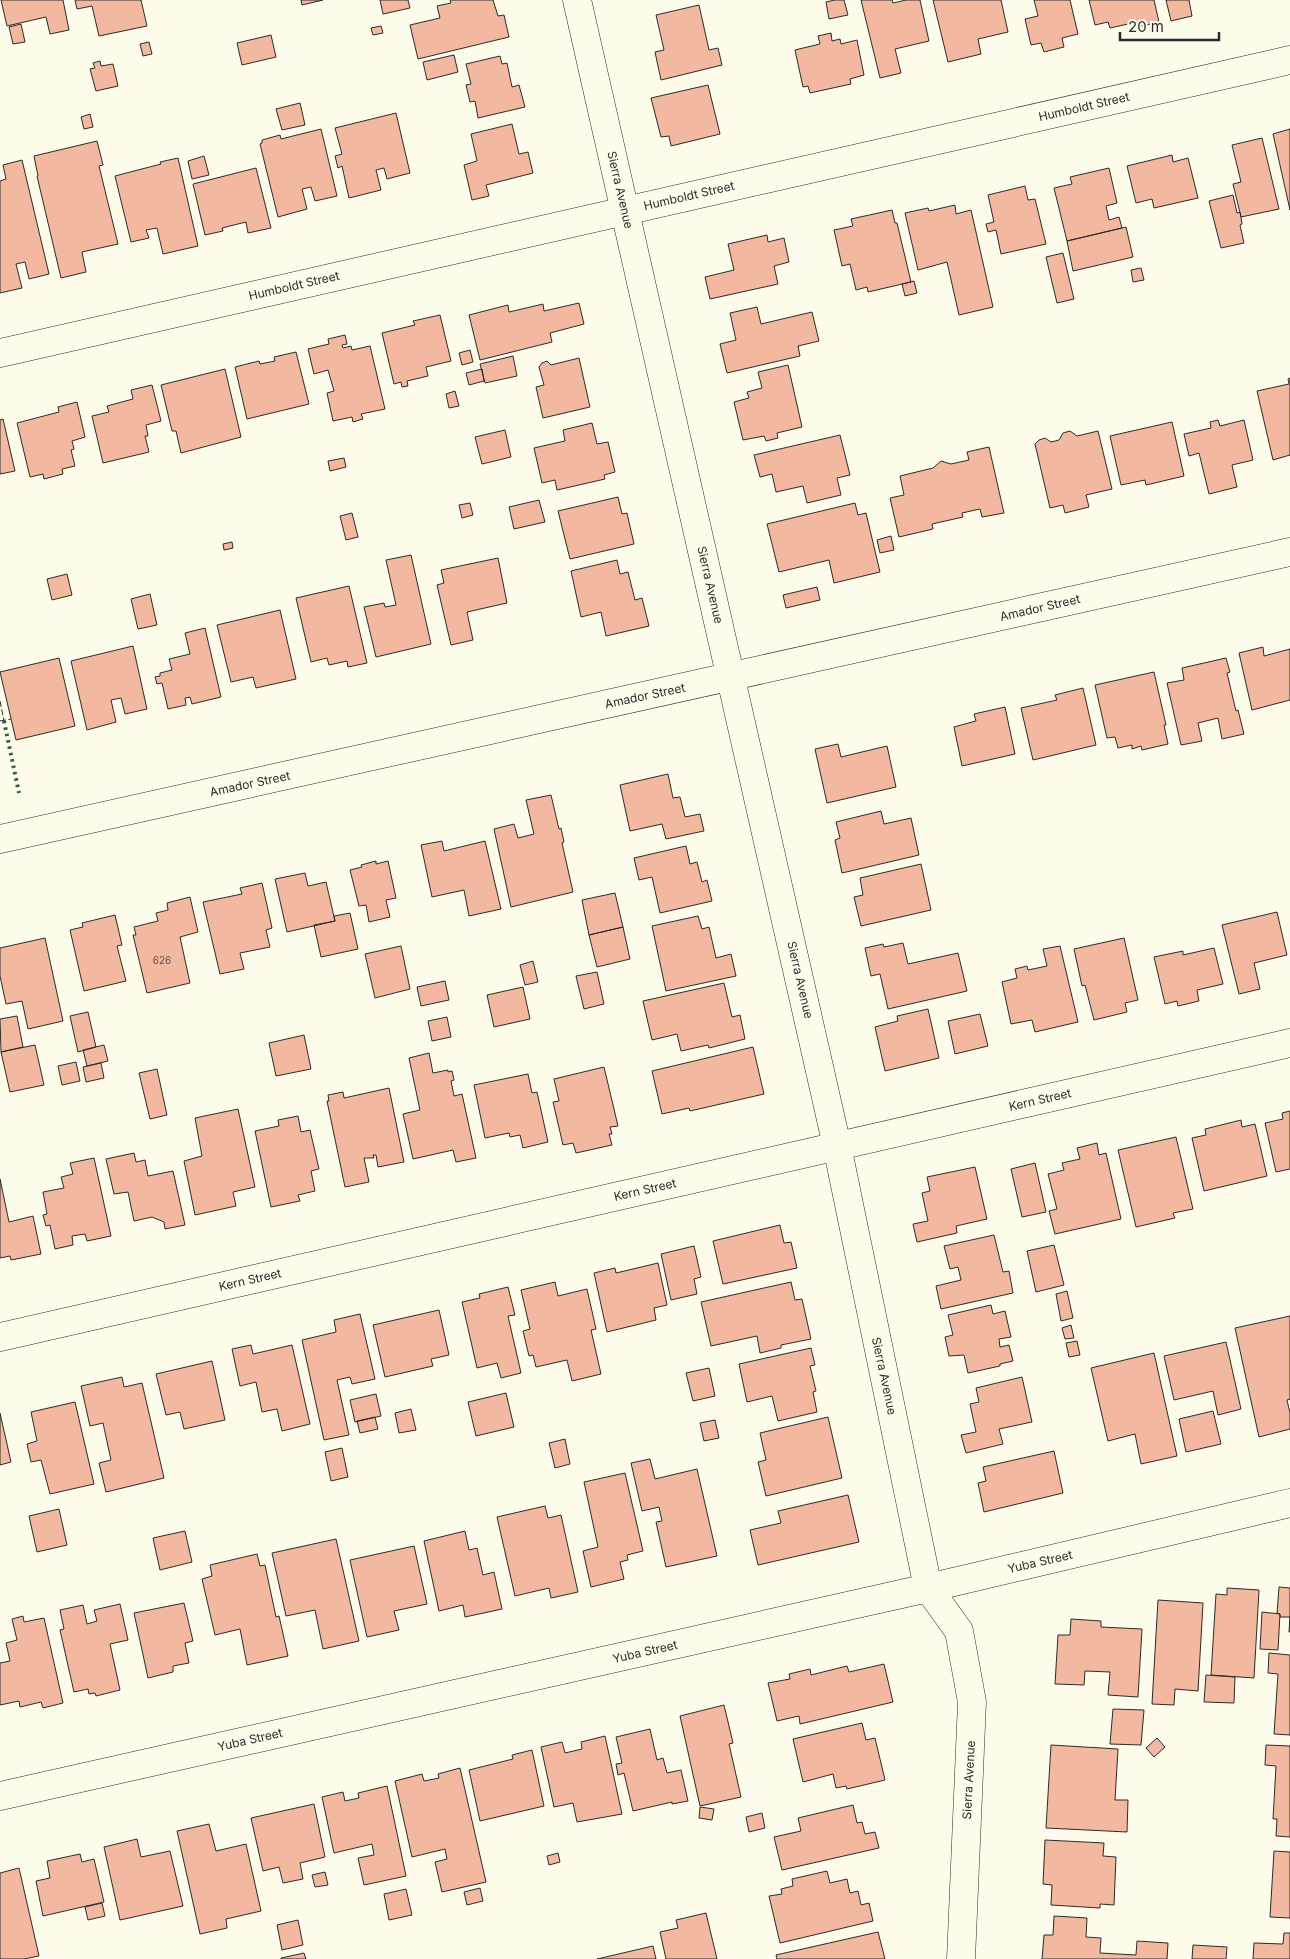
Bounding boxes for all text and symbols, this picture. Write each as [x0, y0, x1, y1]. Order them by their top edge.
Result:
scale bar [1120, 10, 1219, 42]
text: 20 m [1128, 17, 1164, 36]
street label: Humboldt Street [1037, 89, 1131, 124]
street label: Sierra Avenue [604, 150, 637, 230]
street label: Humboldt Street [642, 178, 736, 213]
street label: Humboldt Street [247, 268, 341, 303]
street label: Sierra Avenue [694, 545, 727, 625]
street label: Amador Street [998, 591, 1082, 624]
street label: Amador Street [603, 680, 687, 711]
street label: Amador Street [208, 768, 292, 799]
street label: Sierra Avenue [784, 940, 817, 1020]
house number: 626 [153, 954, 171, 966]
street label: Kern Street [1007, 1085, 1073, 1114]
street label: Kern Street [612, 1175, 678, 1204]
street label: Kern Street [217, 1265, 283, 1294]
street label: Sierra Avenue [869, 1336, 900, 1416]
street label: Yuba Street [1006, 1547, 1074, 1576]
street label: Yuba Street [611, 1637, 679, 1666]
street label: Yuba Street [216, 1725, 284, 1754]
street label: Sierra Avenue [959, 1740, 978, 1820]

